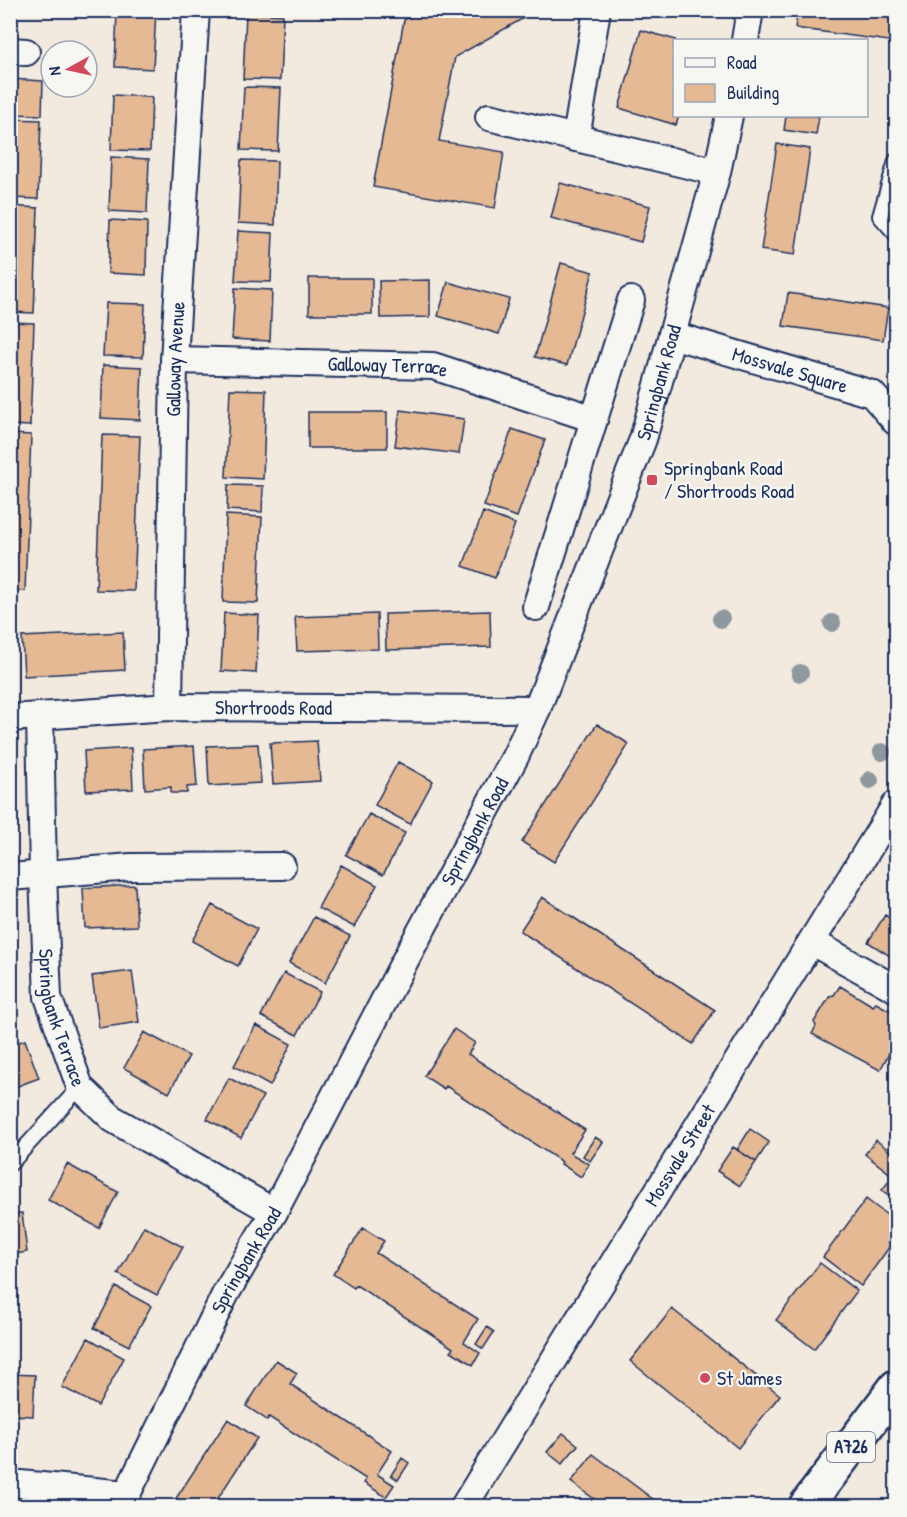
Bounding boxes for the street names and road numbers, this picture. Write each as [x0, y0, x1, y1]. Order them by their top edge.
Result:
street label: Galloway Avenue [159, 301, 191, 417]
street label: Springbank Road [629, 321, 687, 443]
street label: Mossvale Square [729, 340, 851, 399]
street label: Galloway Terrace [327, 350, 452, 383]
street label: Shortroods Road [215, 693, 332, 721]
street label: Springbank Road [434, 772, 515, 890]
street label: Springbank Terrace [33, 948, 93, 1090]
street label: Mossvale Street [638, 1098, 722, 1211]
street label: Springbank Road [204, 1201, 287, 1317]
road number: A726 [827, 1432, 875, 1462]

